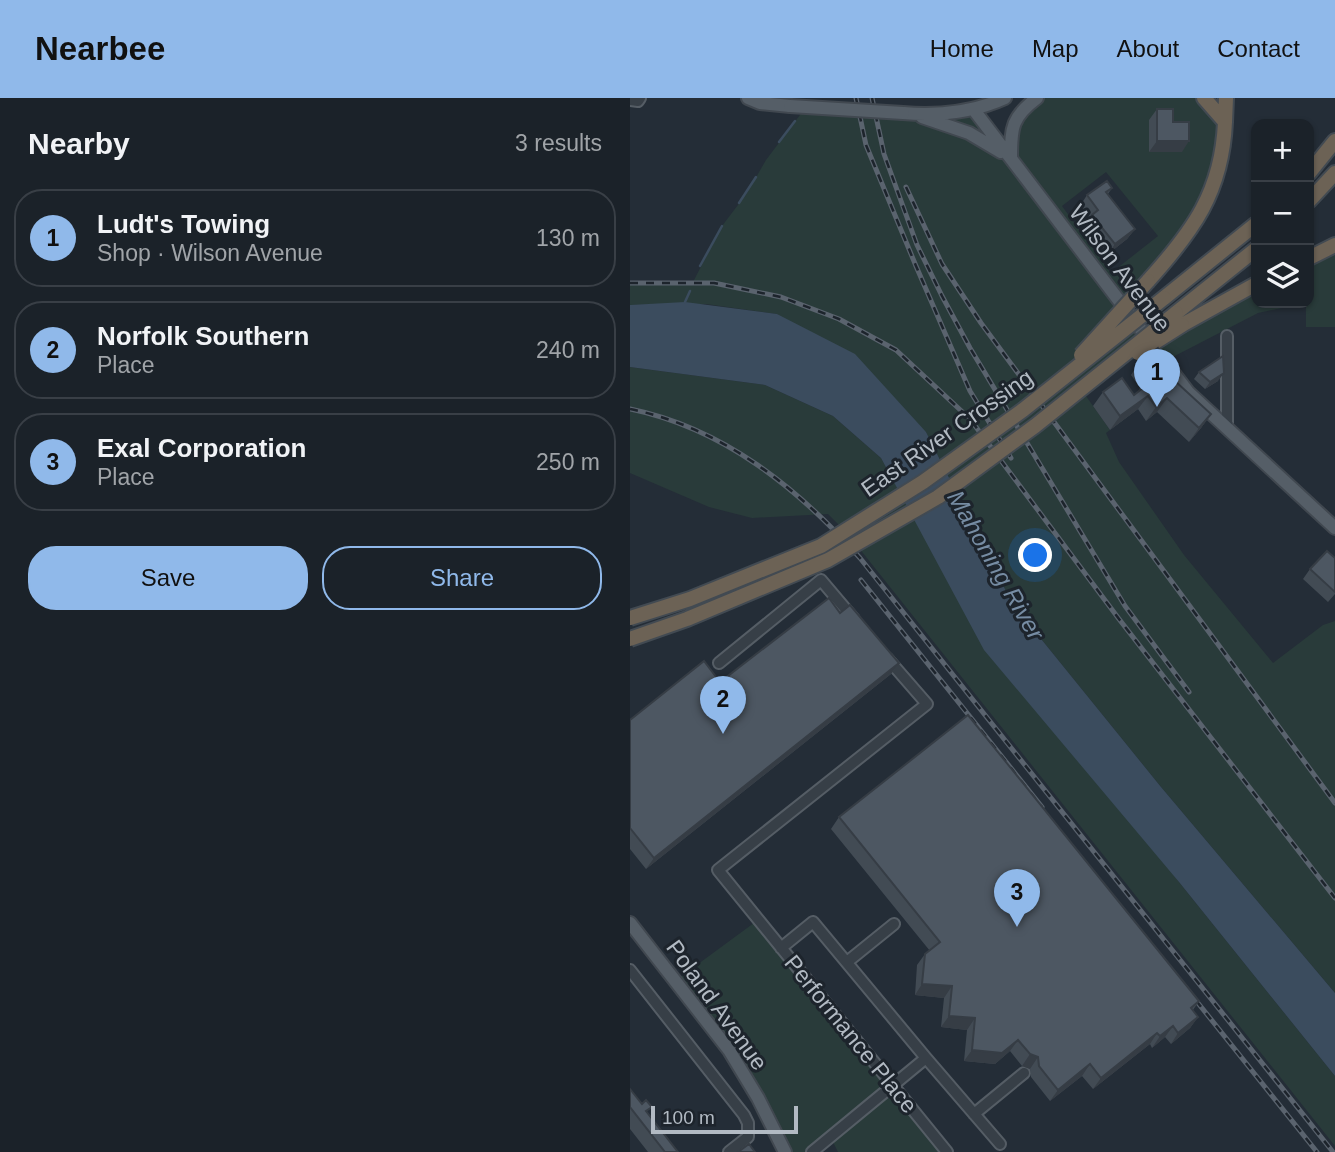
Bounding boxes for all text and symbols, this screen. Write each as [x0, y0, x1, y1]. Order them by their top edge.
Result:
text: Nearbee [35, 30, 165, 67]
text: Home [930, 35, 994, 62]
text: Map [1032, 35, 1079, 62]
text: About [1117, 35, 1179, 62]
text: Contact [1217, 35, 1300, 62]
map controls [1251, 119, 1314, 308]
button: + [1251, 119, 1314, 182]
text: Nearby [28, 127, 130, 160]
text: 3 results [515, 130, 602, 156]
button: − [1251, 182, 1314, 245]
street label: Wilson Avenue [1064, 200, 1176, 336]
text: Ludt's Towing [97, 209, 270, 239]
text: 1 [47, 225, 59, 251]
text: 130 m [536, 225, 600, 251]
text: Shop · Wilson Avenue [97, 240, 323, 266]
button: layers [1251, 245, 1314, 308]
text: Norfolk Southern [97, 321, 309, 351]
text: 2 [47, 337, 59, 363]
text: 240 m [536, 337, 600, 363]
pin: 1 [1134, 349, 1180, 407]
text: Place [97, 352, 155, 378]
street label: East River Crossing [856, 364, 1038, 502]
text: Exal Corporation [97, 433, 306, 463]
text: 3 [47, 449, 59, 475]
text: 250 m [536, 449, 600, 475]
text: Place [97, 464, 155, 490]
water label: Mahoning River [942, 485, 1050, 645]
your location [1018, 538, 1052, 572]
button: Save [28, 546, 308, 610]
button: Share [322, 546, 602, 610]
pin: 2 [700, 676, 746, 734]
pin: 3 [994, 869, 1040, 927]
street label: Poland Avenue [661, 935, 773, 1075]
street label: Performance Place [779, 950, 923, 1118]
scale bar [651, 1103, 798, 1135]
text: 100 m [662, 1107, 715, 1128]

